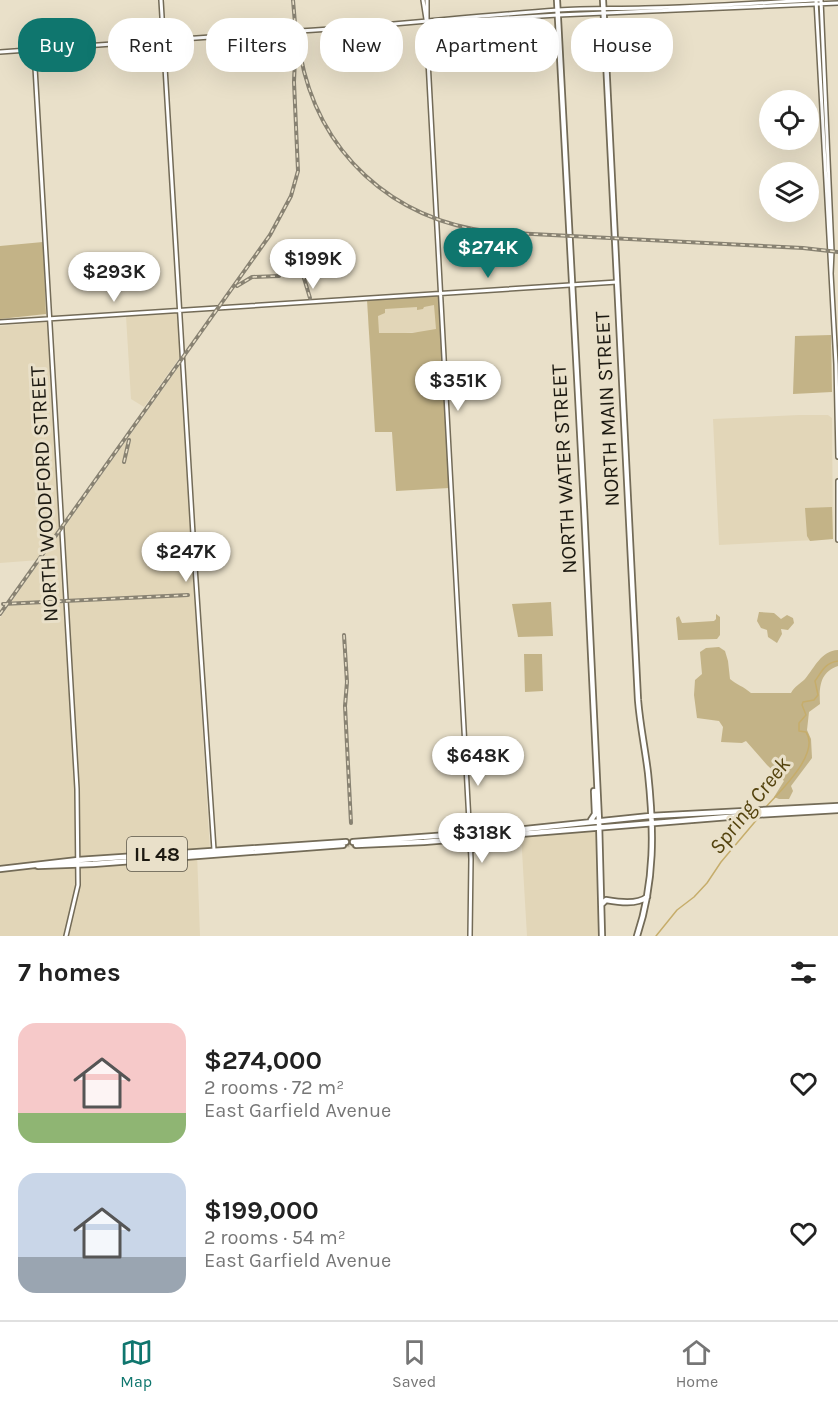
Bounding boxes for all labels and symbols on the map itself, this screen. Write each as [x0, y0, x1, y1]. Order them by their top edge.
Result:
pin: $274K [446, 228, 530, 279]
pin: $199K [271, 239, 355, 290]
pin: $293K [72, 252, 156, 303]
street label: NORTH MAIN STREET [590, 310, 624, 507]
pin: $351K [416, 361, 500, 412]
street label: NORTH WATER STREET [546, 363, 581, 574]
street label: NORTH WOODFORD STREET [25, 365, 63, 623]
pin: $247K [144, 532, 228, 583]
pin: $648K [436, 736, 520, 787]
water label: Spring Creek [704, 751, 796, 859]
pin: $318K [440, 813, 524, 864]
road number: IL 48 [127, 837, 187, 871]

